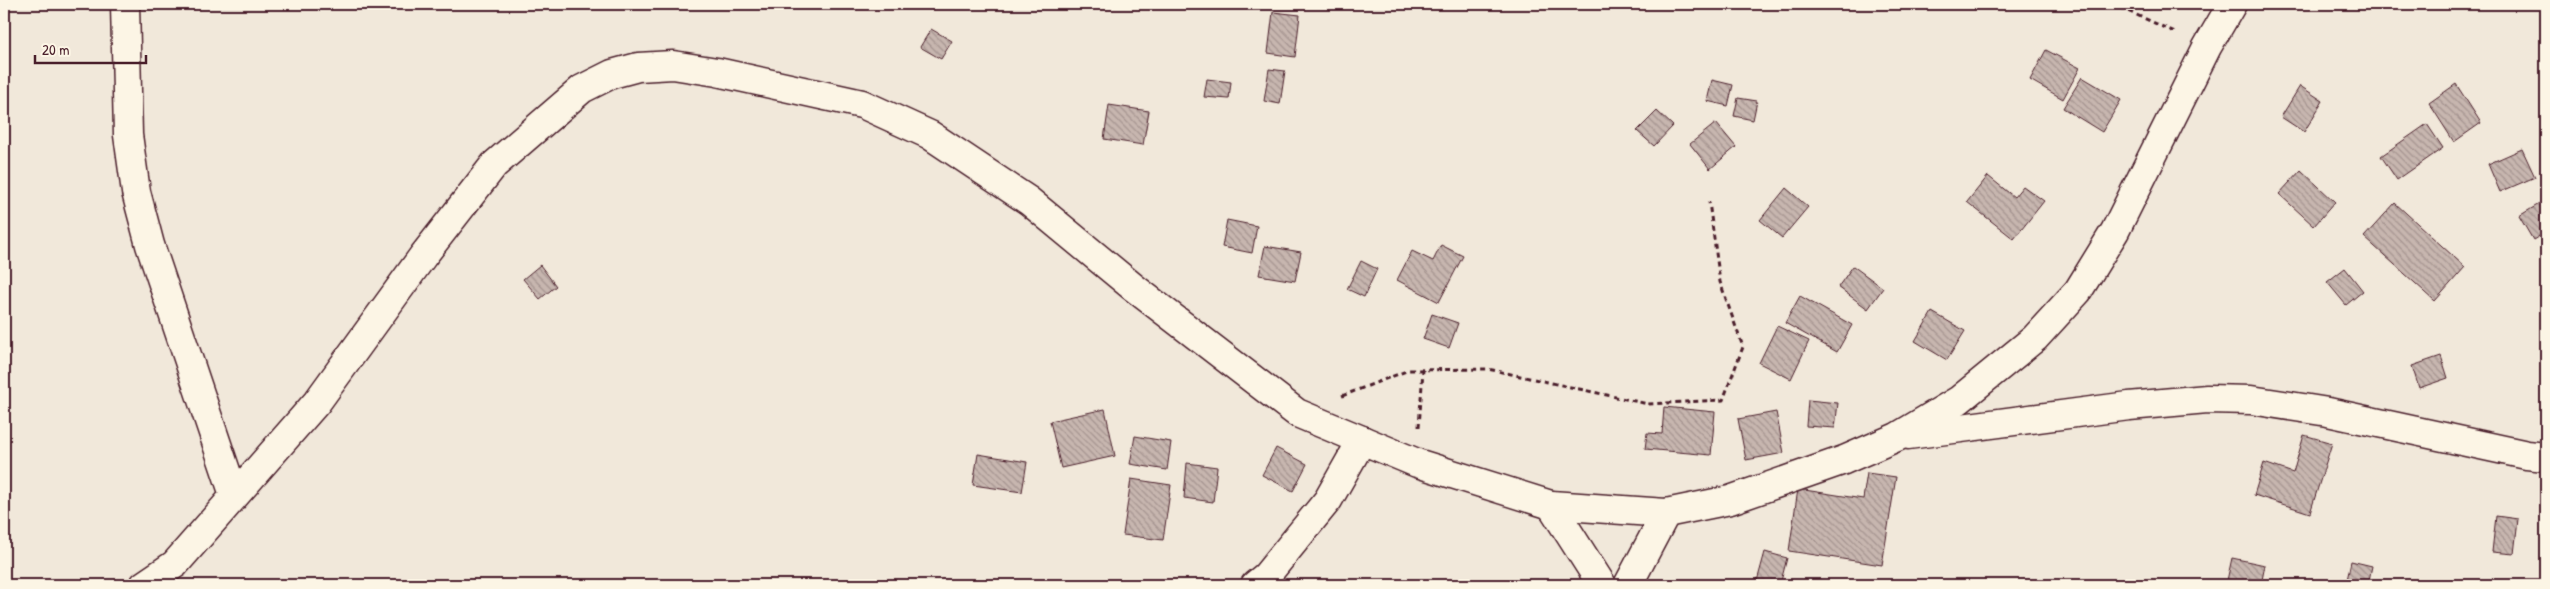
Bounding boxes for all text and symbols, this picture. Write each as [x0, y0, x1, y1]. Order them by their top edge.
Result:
scale bar [35, 32, 146, 64]
text: 20 m [42, 39, 69, 60]

